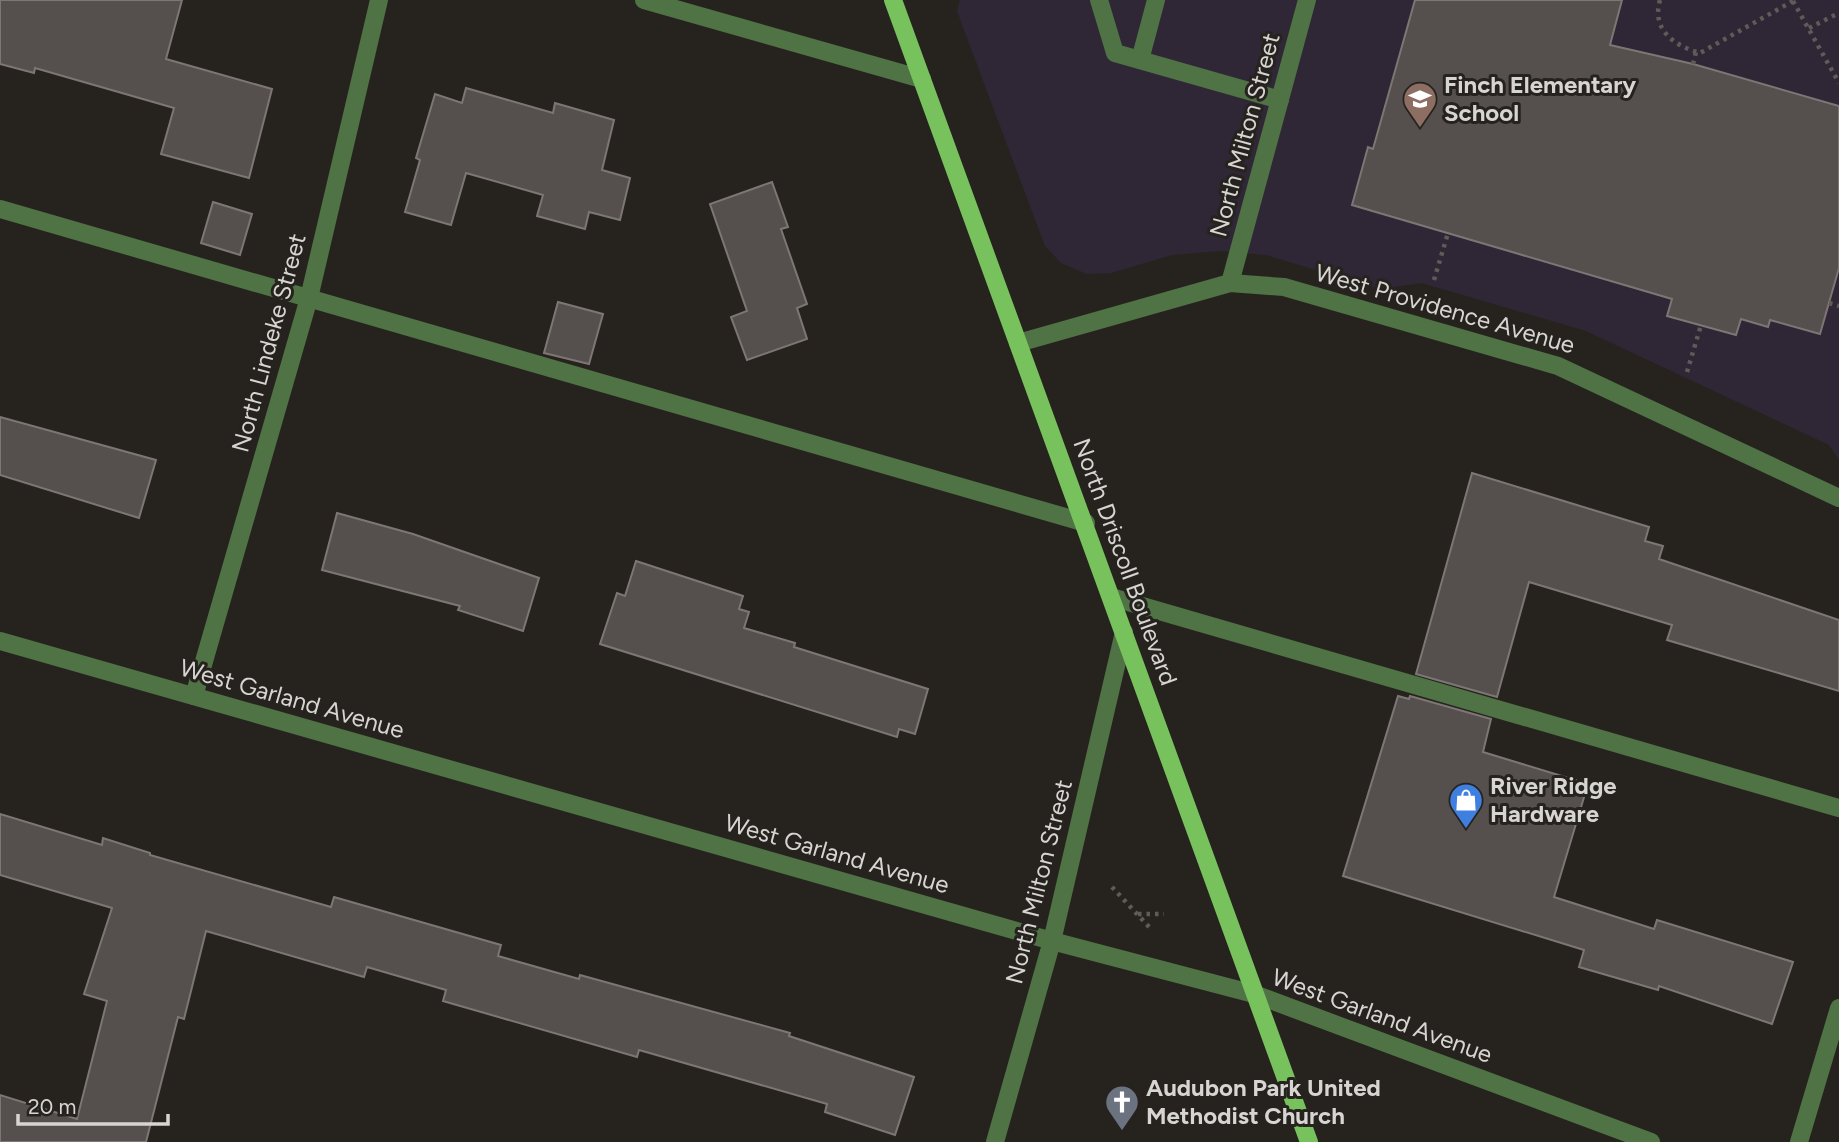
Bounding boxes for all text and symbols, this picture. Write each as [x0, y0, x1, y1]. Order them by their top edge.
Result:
street label: North Milton Street [1203, 30, 1286, 240]
place label: Finch Elementary School [1444, 70, 1636, 127]
school or university icon: Finch Elementary School [1401, 80, 1439, 129]
street label: North Lindeke Street [225, 230, 312, 455]
street label: West Providence Avenue [1312, 258, 1578, 359]
street label: North Driscoll Boulevard [1067, 435, 1184, 689]
street label: West Garland Avenue [177, 653, 408, 744]
place label: River Ridge Hardware [1490, 771, 1617, 828]
street label: North Milton Street [999, 777, 1078, 987]
shop icon: River Ridge Hardware [1447, 781, 1485, 830]
street label: West Garland Avenue [722, 808, 953, 899]
street label: West Garland Avenue [1268, 962, 1496, 1069]
place label: Audubon Park United Methodist Church [1146, 1073, 1381, 1130]
scale bar [18, 1082, 168, 1126]
church icon: Audubon Park United Methodist Church [1103, 1083, 1141, 1132]
text: 20 m [28, 1094, 76, 1119]

